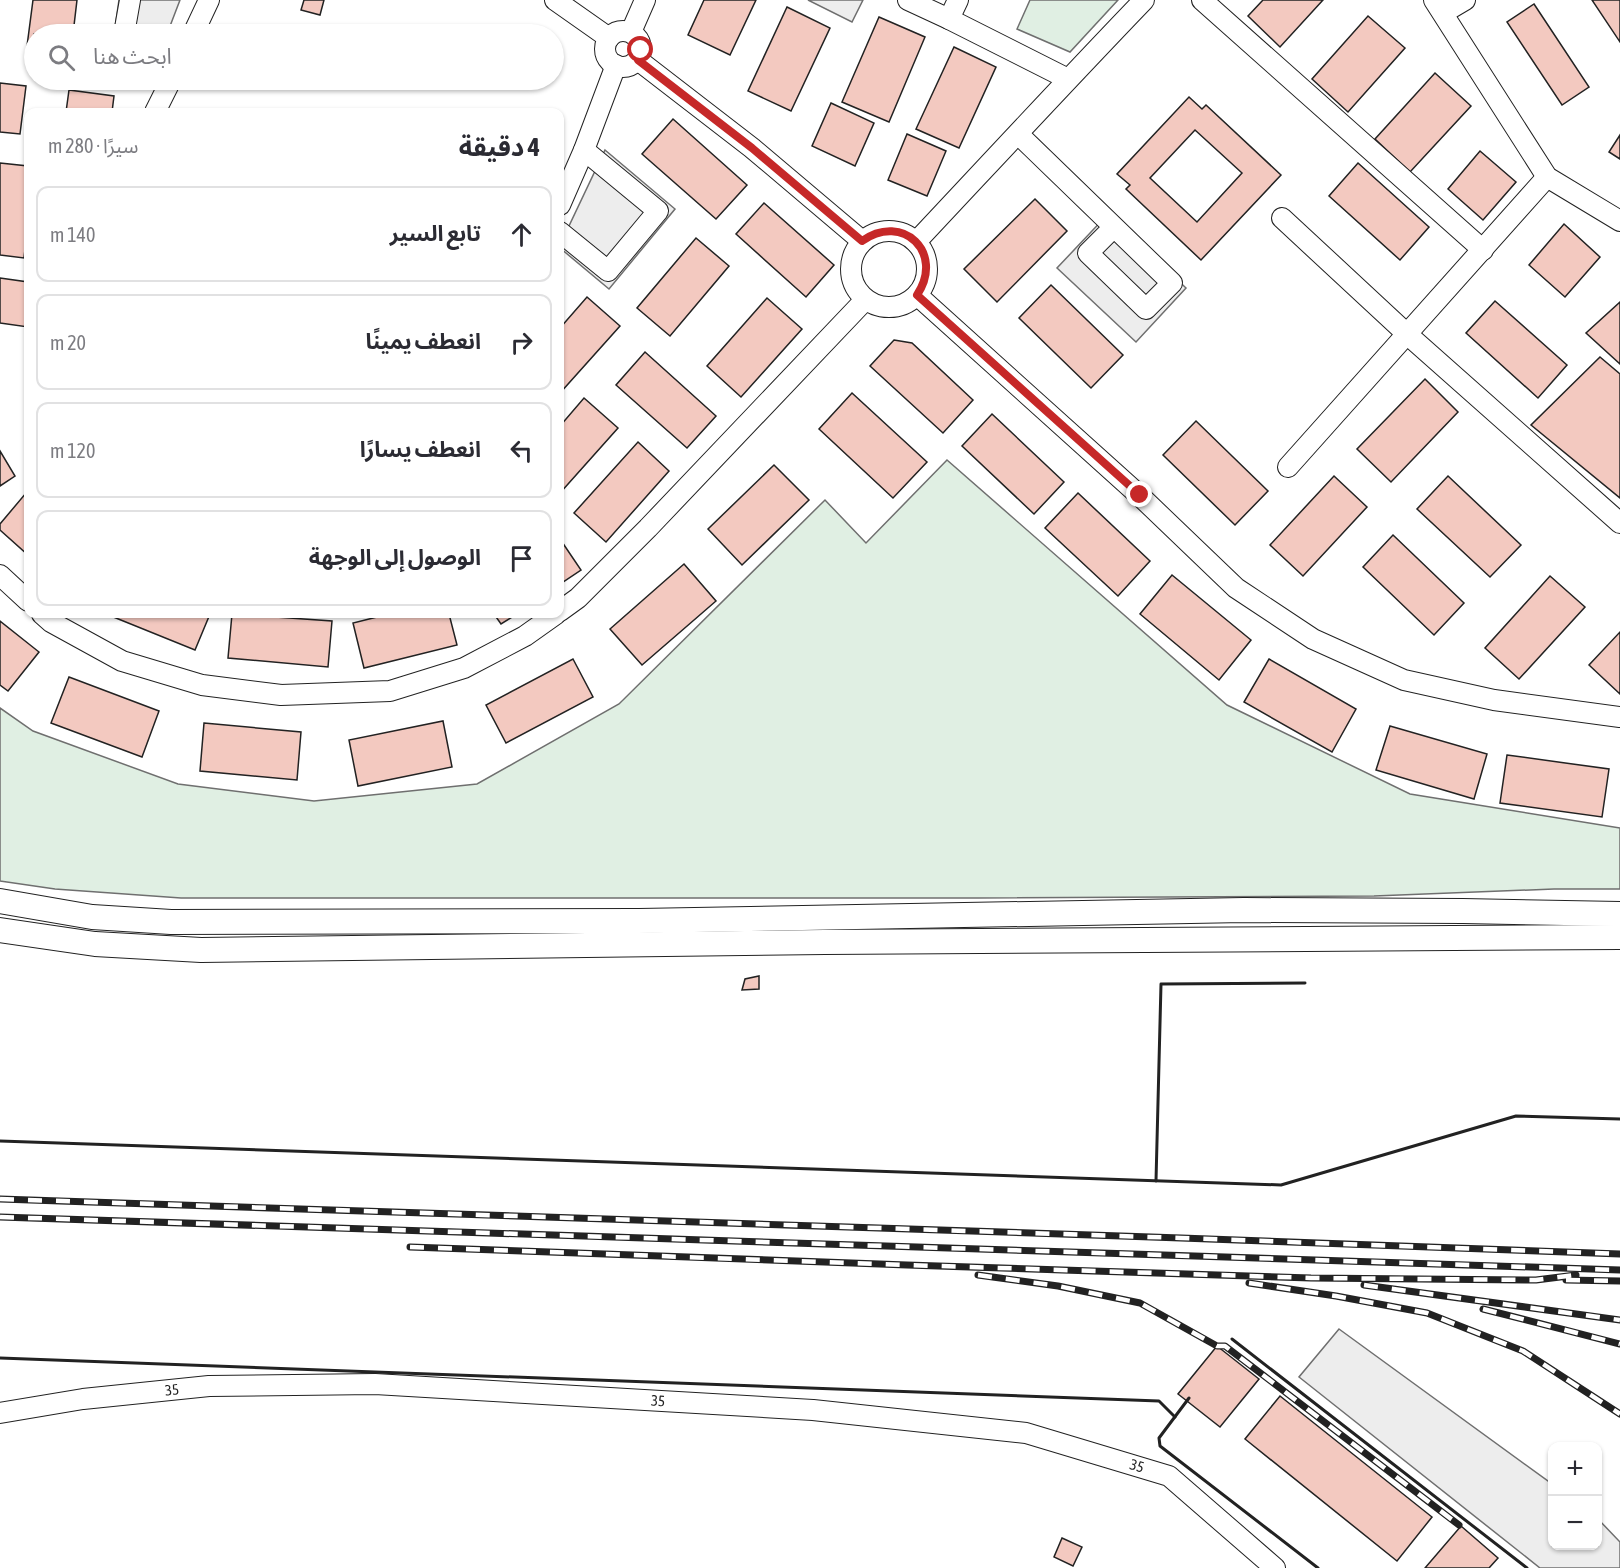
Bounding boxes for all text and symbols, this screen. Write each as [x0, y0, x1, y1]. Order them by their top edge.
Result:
search box [24, 24, 564, 90]
route start [627, 36, 653, 62]
icon: search [45, 41, 78, 74]
text: ابحث هنا [93, 43, 172, 69]
text: 4 دقيقة [459, 132, 540, 162]
text: سيرًا · 280 m [48, 134, 138, 157]
icon: ahead [505, 218, 538, 251]
text: تابع السير [390, 220, 481, 246]
text: 140 m [50, 223, 95, 246]
icon: right [505, 326, 538, 359]
text: انعطف يمينًا [365, 328, 481, 354]
text: 20 m [50, 331, 86, 354]
icon: left [505, 434, 538, 467]
text: انعطف يسارًا [360, 436, 481, 462]
text: 120 m [50, 439, 95, 462]
route end [1126, 481, 1152, 507]
icon: arrive [505, 542, 538, 575]
text: الوصول إلى الوجهة [309, 544, 481, 570]
street label: 35 [164, 1380, 180, 1399]
street label: 35 [651, 1392, 666, 1409]
map controls [1548, 1442, 1602, 1550]
button: + [1548, 1442, 1602, 1496]
street label: 35 [1128, 1455, 1146, 1476]
button: − [1548, 1496, 1602, 1550]

